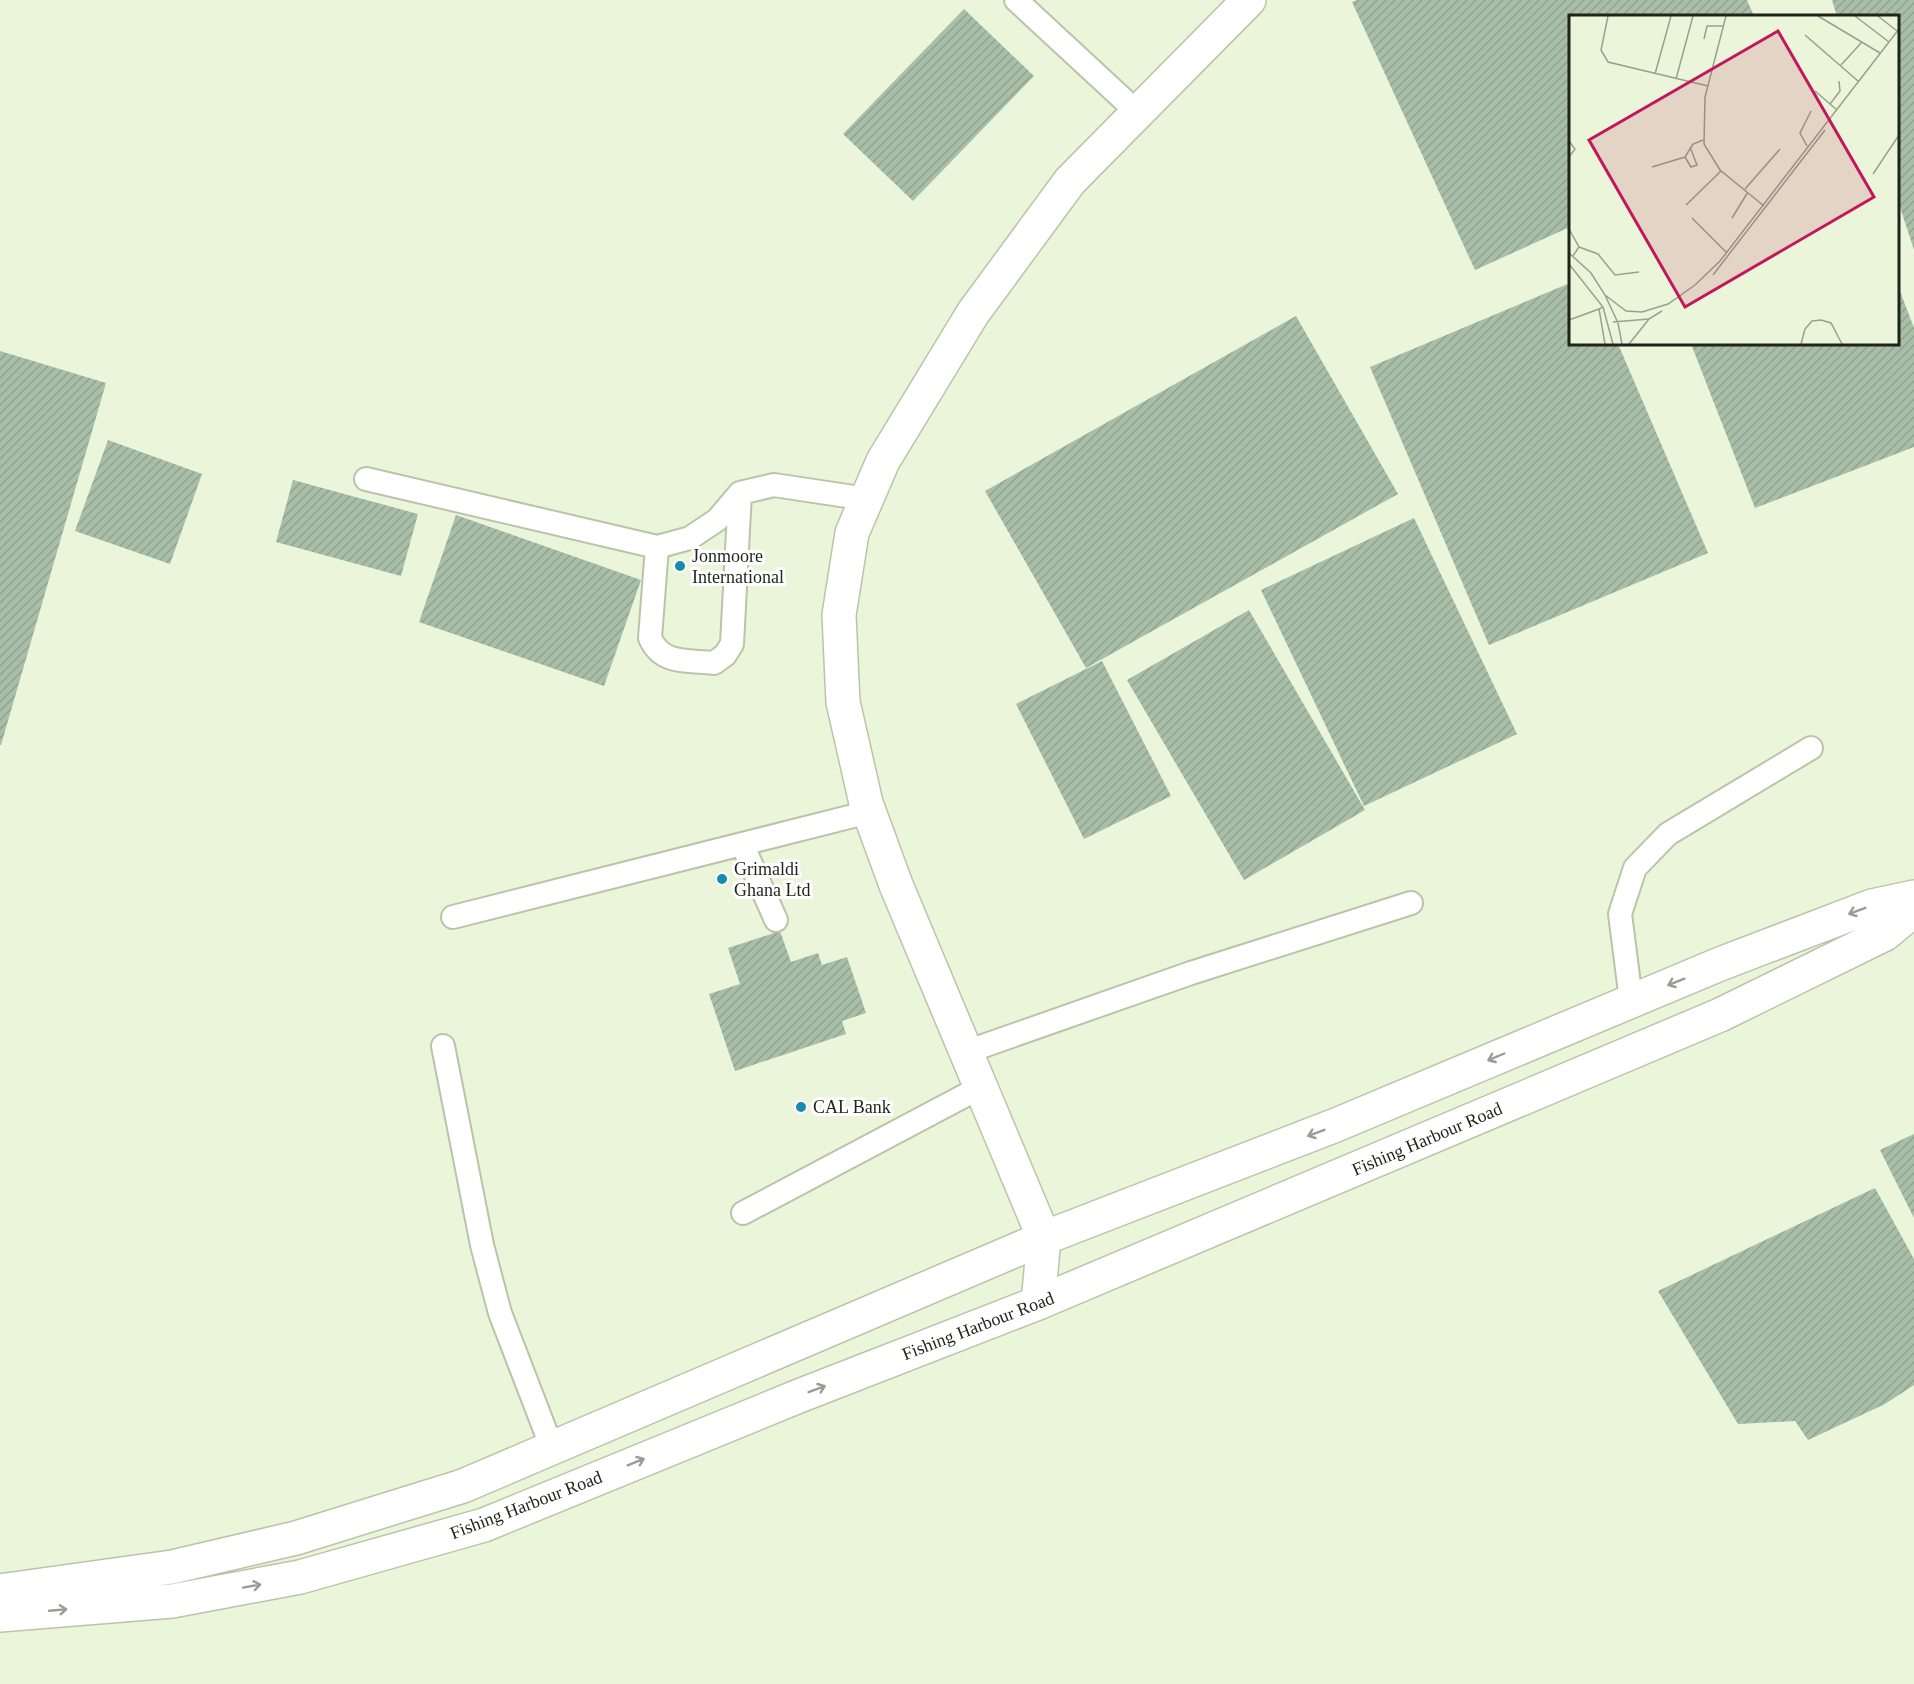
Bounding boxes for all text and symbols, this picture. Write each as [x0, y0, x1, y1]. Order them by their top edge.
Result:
inset map [1569, 15, 1899, 345]
place label: Jonmoore International [692, 546, 784, 587]
marker: Jonmoore International [673, 559, 687, 573]
place label: Grimaldi Ghana Ltd [734, 859, 810, 900]
marker: Grimaldi Ghana Ltd [715, 872, 729, 886]
one-way arrow [1849, 907, 1867, 918]
one-way arrow [1667, 977, 1685, 988]
one-way arrow [1487, 1052, 1505, 1063]
place label: CAL Bank [813, 1097, 891, 1117]
street label: Fishing Harbour Road [1349, 1098, 1505, 1180]
marker: CAL Bank [794, 1100, 808, 1114]
one-way arrow [1307, 1128, 1326, 1139]
street label: Fishing Harbour Road [899, 1288, 1057, 1364]
one-way arrow [807, 1382, 825, 1393]
one-way arrow [626, 1456, 645, 1467]
street label: Fishing Harbour Road [447, 1467, 605, 1543]
one-way arrow [241, 1580, 261, 1591]
one-way arrow [48, 1605, 68, 1616]

